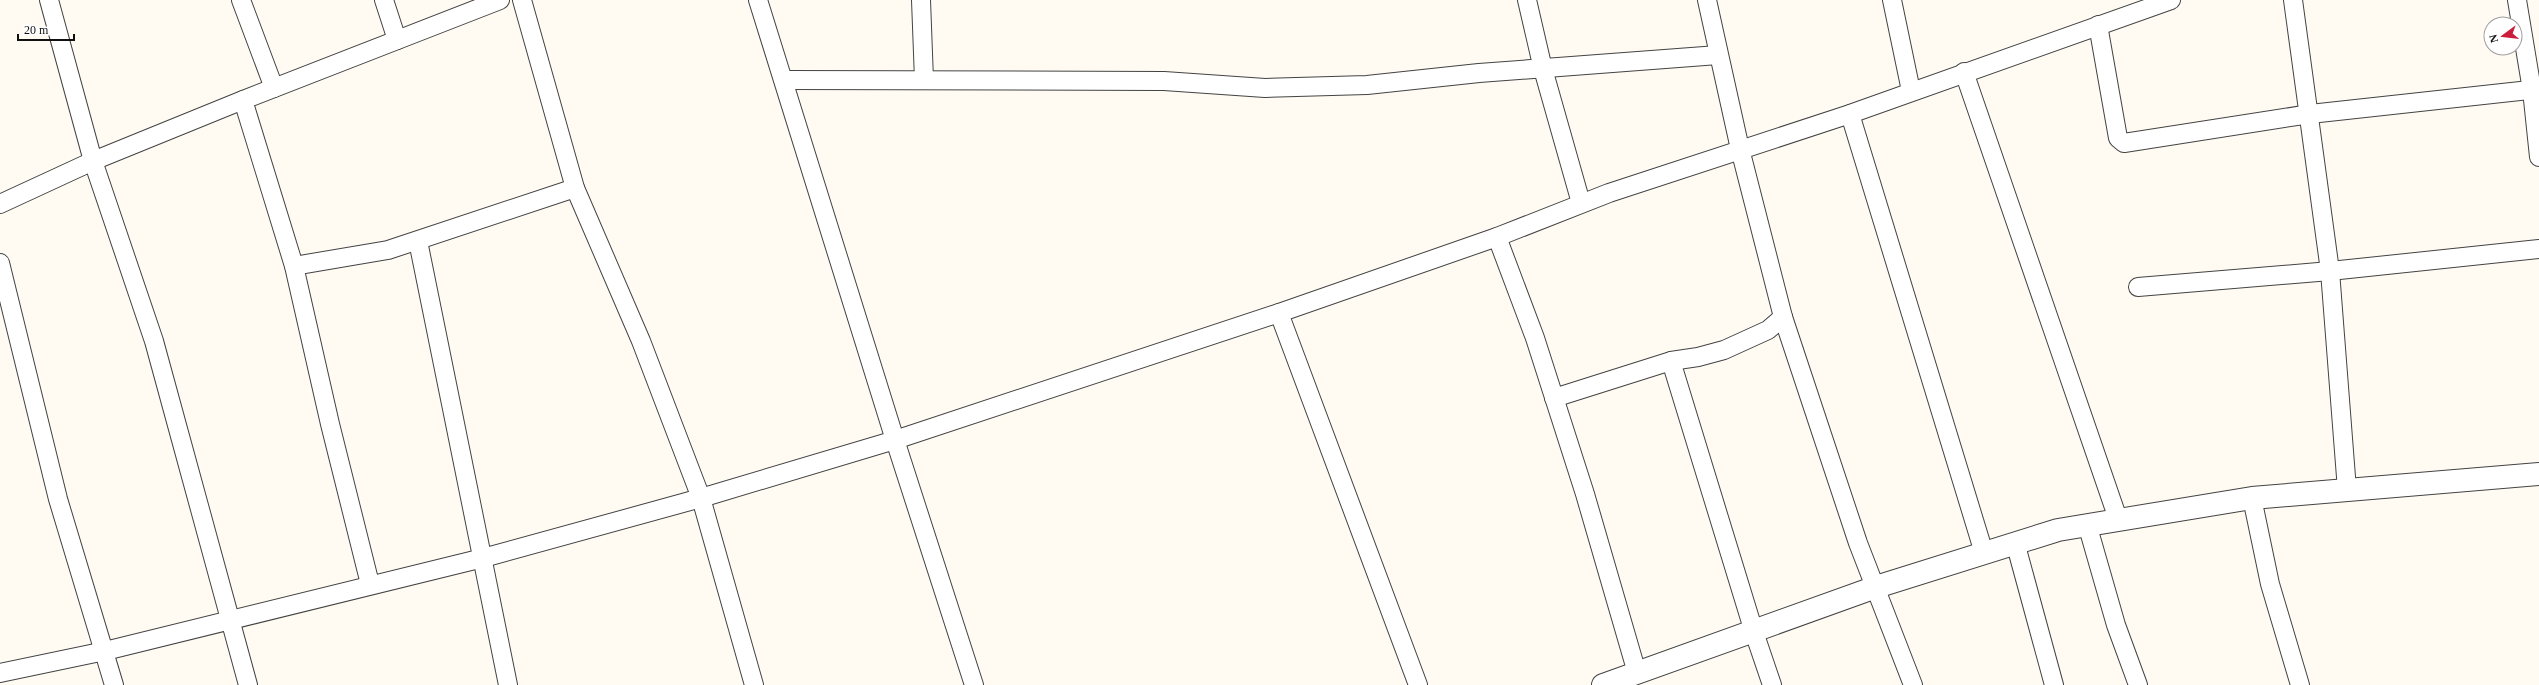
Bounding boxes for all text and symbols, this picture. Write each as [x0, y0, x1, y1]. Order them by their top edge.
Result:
scale bar [18, 16, 74, 42]
north arrow [2483, 16, 2523, 56]
text: 20 m [24, 23, 49, 37]
text: N [2487, 33, 2500, 44]

